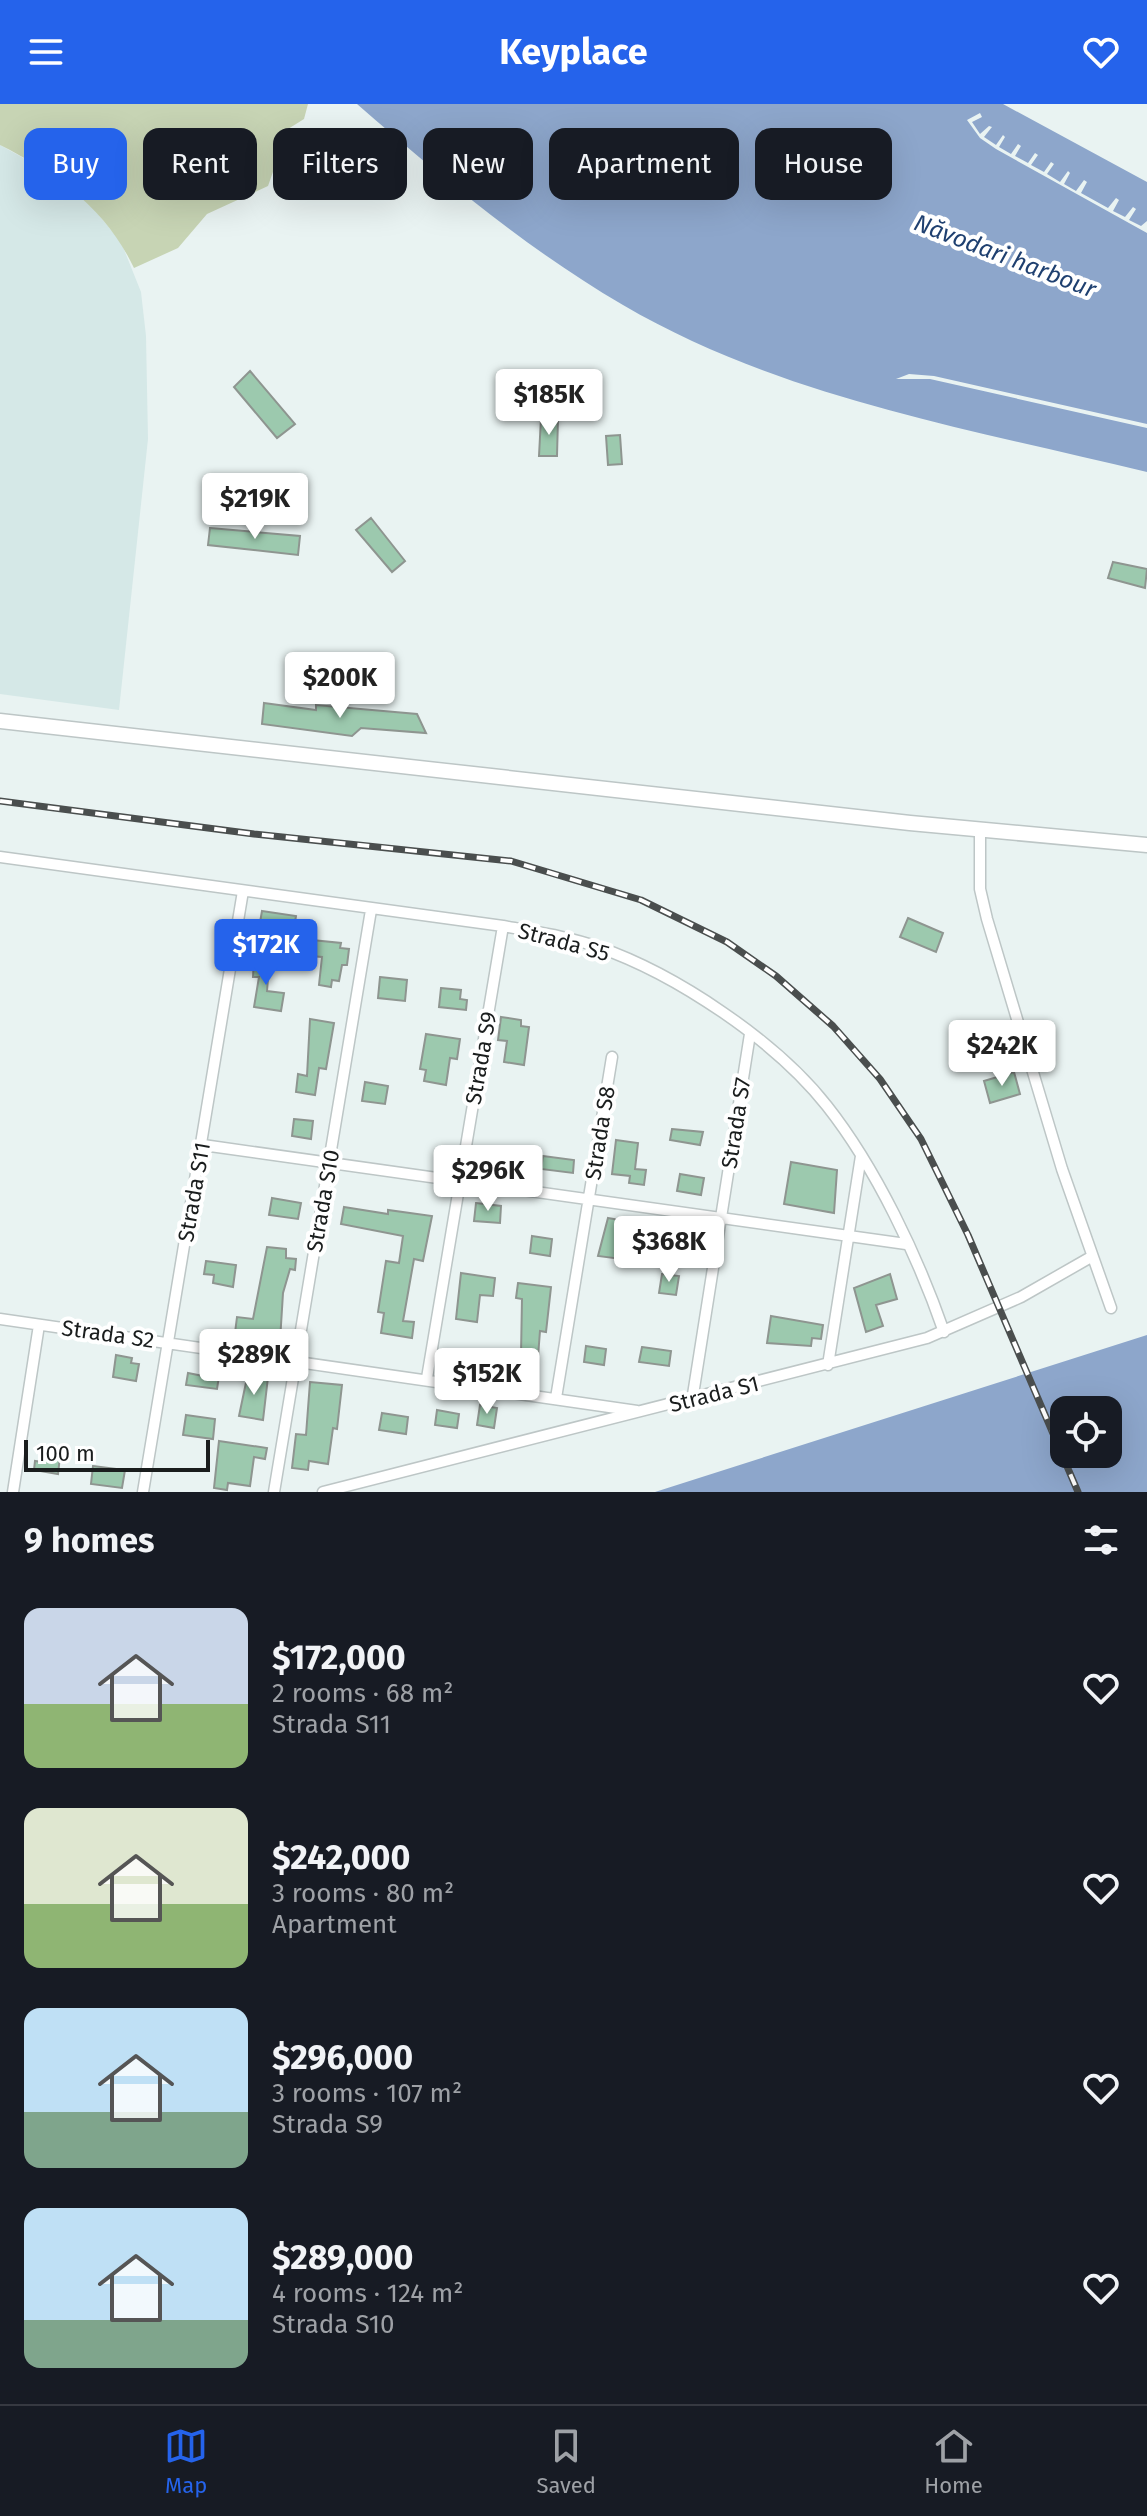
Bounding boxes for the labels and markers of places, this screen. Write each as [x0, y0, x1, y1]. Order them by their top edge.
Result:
pin: $185K [493, 369, 605, 437]
pin: $219K [199, 473, 311, 541]
pin: $200K [284, 652, 396, 720]
pin: $172K [210, 919, 322, 987]
pin: $242K [946, 1020, 1058, 1088]
pin: $296K [432, 1145, 544, 1213]
pin: $368K [613, 1216, 725, 1284]
pin: $289K [198, 1329, 310, 1397]
pin: $152K [431, 1348, 543, 1416]

